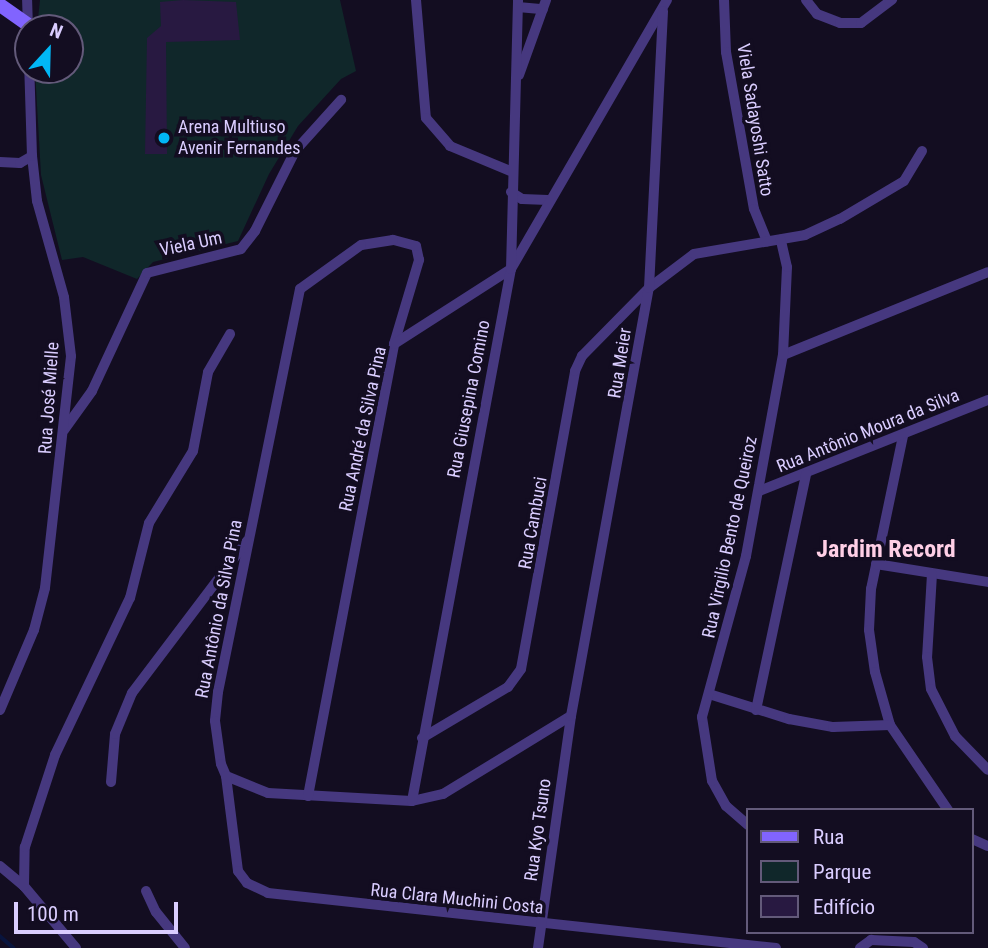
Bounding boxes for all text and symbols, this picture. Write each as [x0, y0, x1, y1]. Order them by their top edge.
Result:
north arrow [14, 14, 84, 84]
text: N [47, 18, 66, 44]
street label: Viela Sadayoshi Satto [732, 42, 778, 198]
place label: Arena Multiuso Avenir Fernandes [178, 117, 300, 160]
marker: Arena Multiuso Avenir Fernandes [156, 130, 172, 146]
street label: Viela Um [158, 227, 224, 261]
street label: Rua Giusepina Comino [443, 318, 495, 480]
street label: Rua Meier [604, 326, 636, 400]
street label: Rua José Mielle [34, 341, 64, 455]
street label: Rua André da Silva Pina [335, 345, 391, 513]
street label: Rua Antônio Moura da Silva [774, 384, 962, 478]
street label: Rua Virgilio Bento de Queiroz [698, 434, 762, 640]
street label: Rua Cambuci [514, 475, 552, 571]
street label: Rua Antônio da Silva Pina [191, 518, 247, 700]
district label: Jardim Record [816, 536, 956, 564]
street label: Rua Kyo Tsuno [520, 777, 556, 883]
legend [746, 808, 974, 934]
text: Rua [813, 825, 844, 849]
text: Parque [813, 860, 871, 884]
street label: Rua Clara Muchini Costa [370, 879, 544, 919]
scale bar [18, 888, 182, 932]
text: Edifício [813, 895, 875, 919]
text: 100 m [27, 902, 79, 926]

